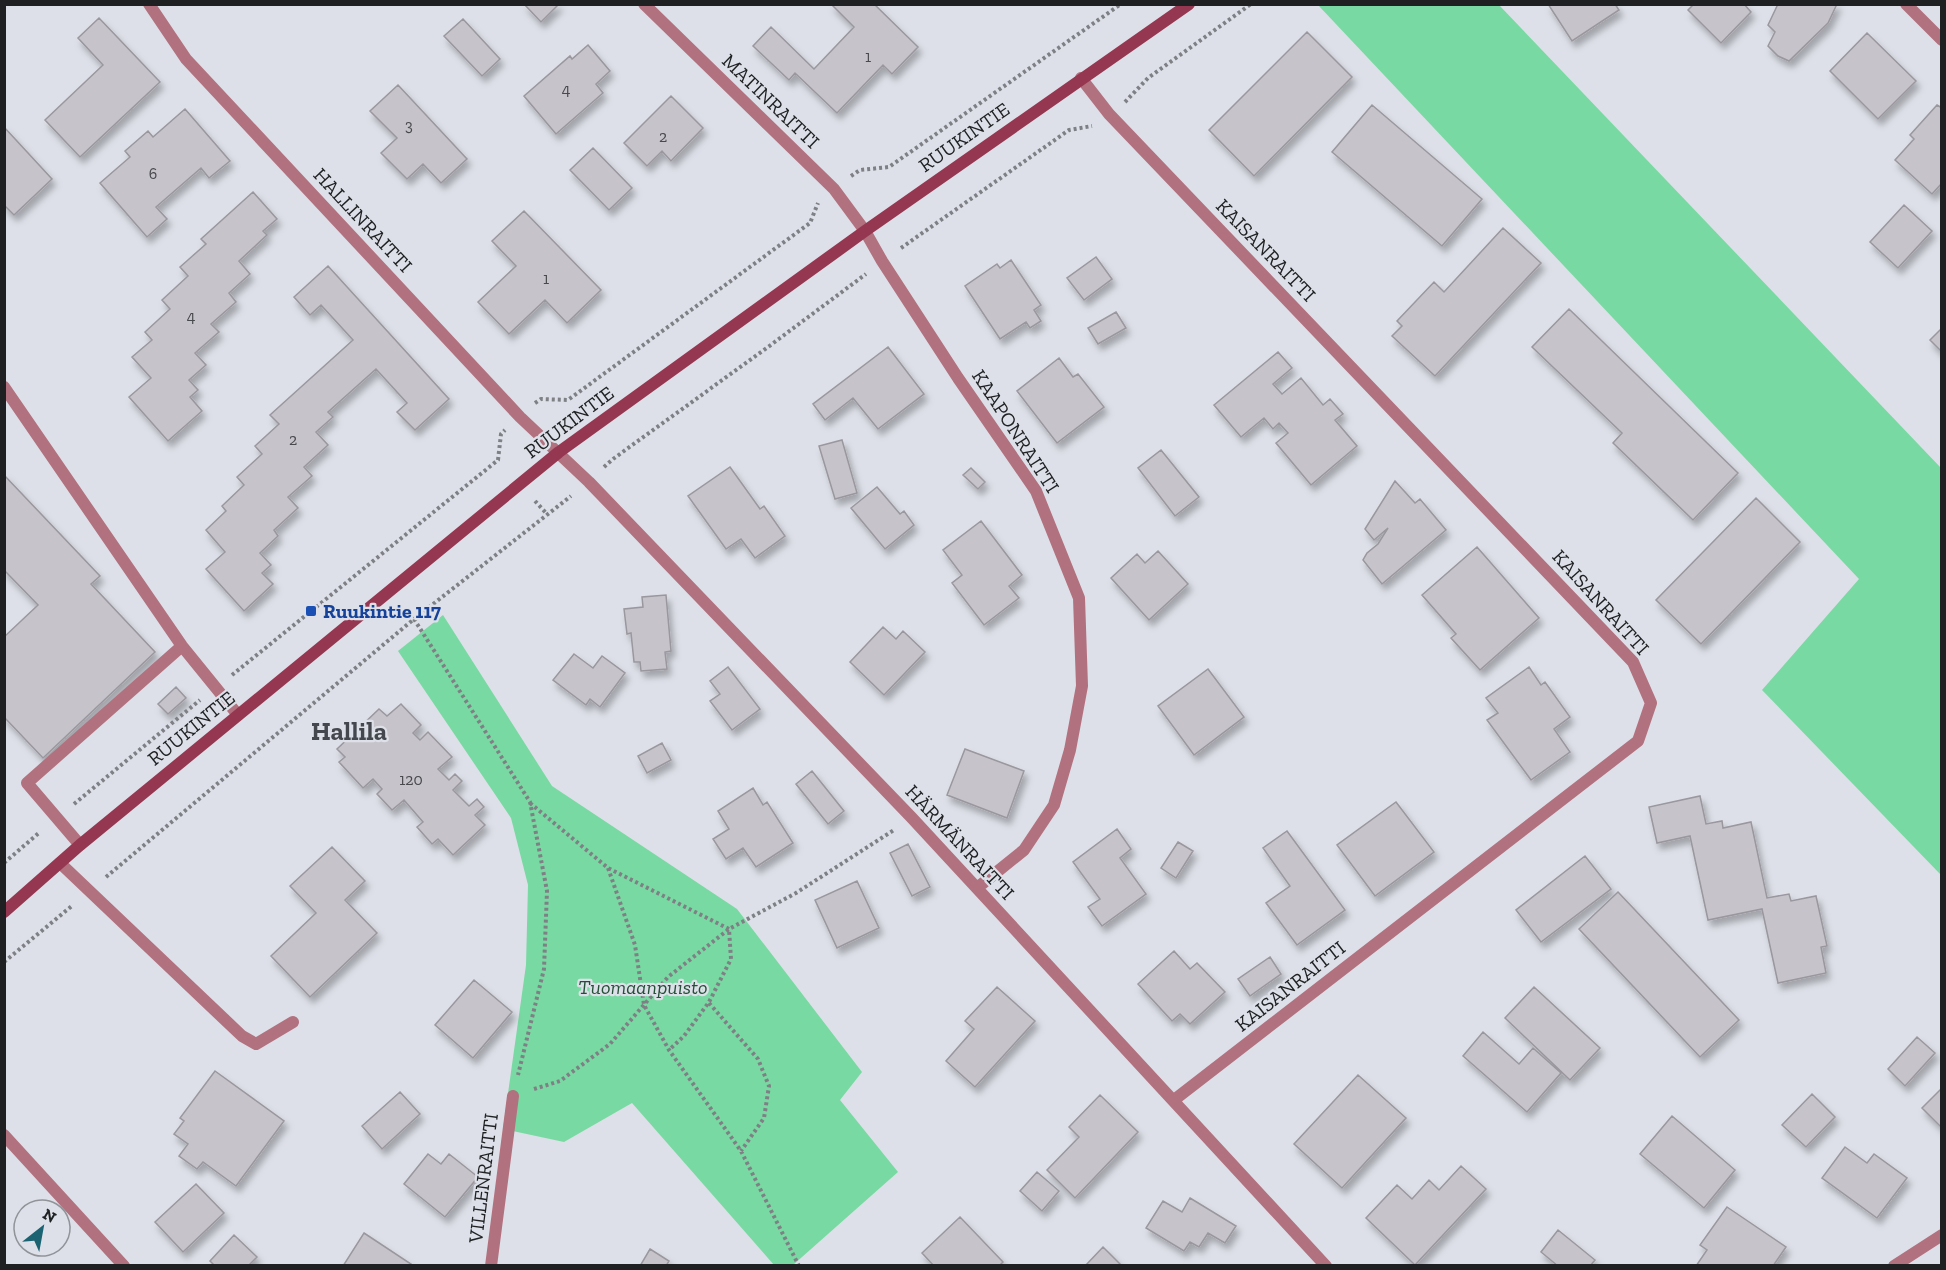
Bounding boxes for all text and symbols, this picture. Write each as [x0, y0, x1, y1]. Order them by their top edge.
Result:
house number: 1 [865, 47, 871, 66]
street label: MATINRAITTI [717, 49, 825, 153]
house number: 4 [562, 80, 571, 99]
street label: RUUKINTIE [914, 97, 1014, 177]
house number: 3 [405, 116, 413, 135]
house number: 2 [659, 127, 667, 146]
street label: HALLINRAITTI [309, 163, 417, 277]
house number: 6 [149, 164, 157, 183]
street label: KAISANRAITTI [1211, 194, 1321, 306]
house number: 1 [543, 269, 549, 288]
house number: 4 [187, 307, 196, 326]
street label: KAAPONRAITTI [967, 365, 1065, 497]
street label: RUUKINTIE [520, 381, 618, 463]
house number: 2 [289, 430, 297, 449]
street label: KAISANRAITTI [1548, 544, 1654, 660]
place label: Ruukintie 117 [323, 599, 441, 623]
marker: Ruukintie 117 [304, 604, 318, 618]
street label: RUUKINTIE [142, 685, 240, 771]
district label: Hallila [311, 715, 387, 747]
house number: 120 [399, 770, 423, 789]
street label: HÄRMÄNRAITTI [901, 779, 1019, 905]
street label: KAISANRAITTI [1230, 936, 1350, 1036]
park label: Tuomaanpuisto [578, 975, 708, 999]
street label: VILLENRAITTI [463, 1112, 503, 1245]
north arrow [12, 1198, 72, 1258]
text: N [39, 1204, 60, 1227]

